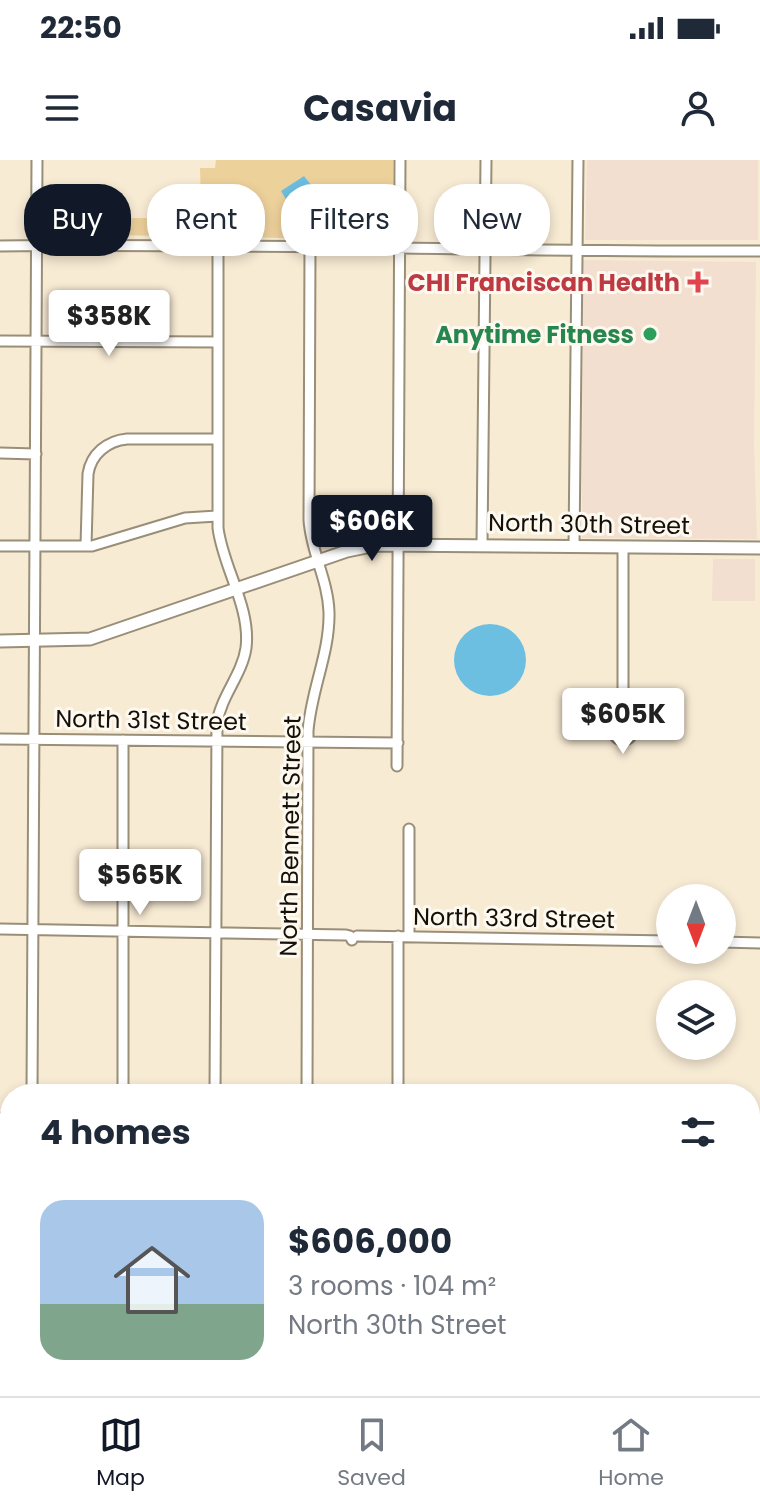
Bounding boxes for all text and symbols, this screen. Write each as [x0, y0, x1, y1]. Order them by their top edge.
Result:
text: 22:50 [40, 6, 122, 49]
text: Casavia [303, 83, 457, 134]
icon: menu [40, 86, 84, 130]
icon: person [676, 86, 720, 130]
chip: Buy [24, 184, 131, 256]
chip: Rent [147, 184, 265, 256]
chip: Filters [281, 184, 418, 256]
chip: New [434, 184, 550, 256]
place label: CHI Franciscan Health [407, 266, 680, 299]
marker: CHI Franciscan Health [687, 271, 709, 293]
pin: $358K [53, 290, 165, 358]
text: $358K [67, 298, 151, 334]
place label: Anytime Fitness [435, 318, 634, 351]
marker: Anytime Fitness [641, 325, 659, 343]
pin: $606K [316, 495, 428, 563]
text: $606K [329, 503, 415, 539]
street label: North 30th Street [488, 506, 690, 542]
pin: $605K [567, 688, 679, 756]
text: $605K [580, 696, 666, 732]
street label: North 31st Street [55, 702, 247, 738]
street label: North Bennett Street [271, 715, 309, 957]
pin: $565K [84, 849, 196, 917]
text: $565K [97, 857, 183, 893]
north arrow [656, 884, 736, 964]
map controls [656, 884, 736, 1060]
street label: North 33rd Street [413, 900, 615, 936]
button: layers [656, 980, 736, 1060]
text: 4 homes [40, 1108, 191, 1156]
icon: filters [676, 1110, 720, 1154]
text: $606,000 [288, 1217, 452, 1265]
icon: home [104, 1232, 200, 1328]
text: 3 rooms · 104 m² [288, 1268, 496, 1304]
text: North 30th Street [288, 1307, 506, 1343]
tab: Map [96, 1413, 145, 1494]
tab: Saved [337, 1413, 406, 1494]
tab: Home [598, 1413, 664, 1494]

